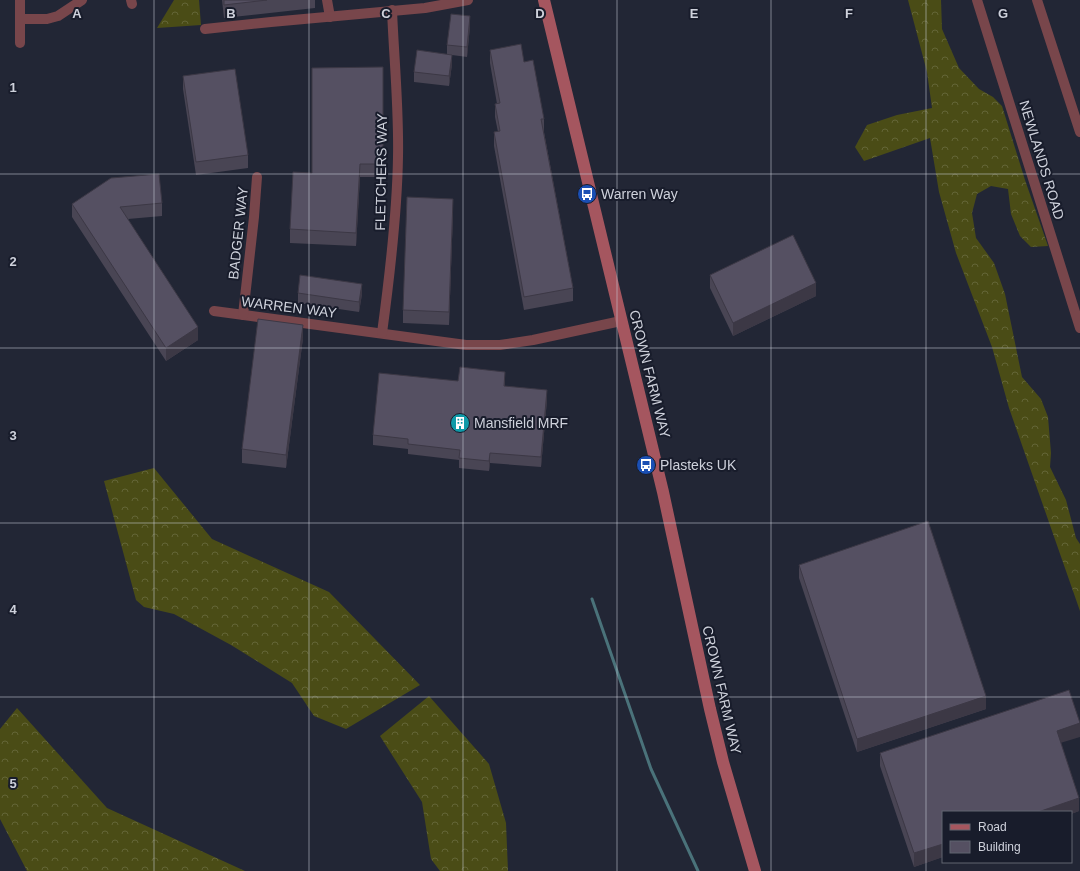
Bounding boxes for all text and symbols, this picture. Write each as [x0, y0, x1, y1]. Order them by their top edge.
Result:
text: A [72, 6, 82, 21]
text: B [226, 6, 236, 21]
text: C [381, 6, 391, 21]
text: D [535, 6, 545, 21]
text: E [690, 6, 699, 21]
text: F [845, 6, 853, 21]
text: G [998, 6, 1008, 21]
text: 1 [9, 80, 17, 95]
street label: NEWLANDS ROAD [1016, 99, 1068, 221]
street label: FLETCHERS WAY [372, 112, 390, 231]
bus stop icon: Warren Way [576, 183, 598, 205]
street label: BADGER WAY [225, 185, 251, 280]
place label: Warren Way [601, 186, 678, 202]
text: 2 [9, 254, 17, 269]
street label: WARREN WAY [240, 293, 338, 321]
street label: CROWN FARM WAY [626, 308, 674, 440]
building icon: Mansfield MRF [449, 412, 471, 434]
place label: Mansfield MRF [474, 415, 568, 431]
text: 3 [9, 428, 17, 443]
bus stop icon: Plasteks UK [635, 454, 657, 476]
place label: Plasteks UK [660, 457, 737, 473]
text: 4 [9, 602, 17, 617]
street label: CROWN FARM WAY [699, 624, 745, 756]
text: 5 [9, 776, 17, 791]
legend [942, 811, 1072, 863]
text: Road [978, 820, 1007, 834]
text: Building [978, 840, 1021, 854]

